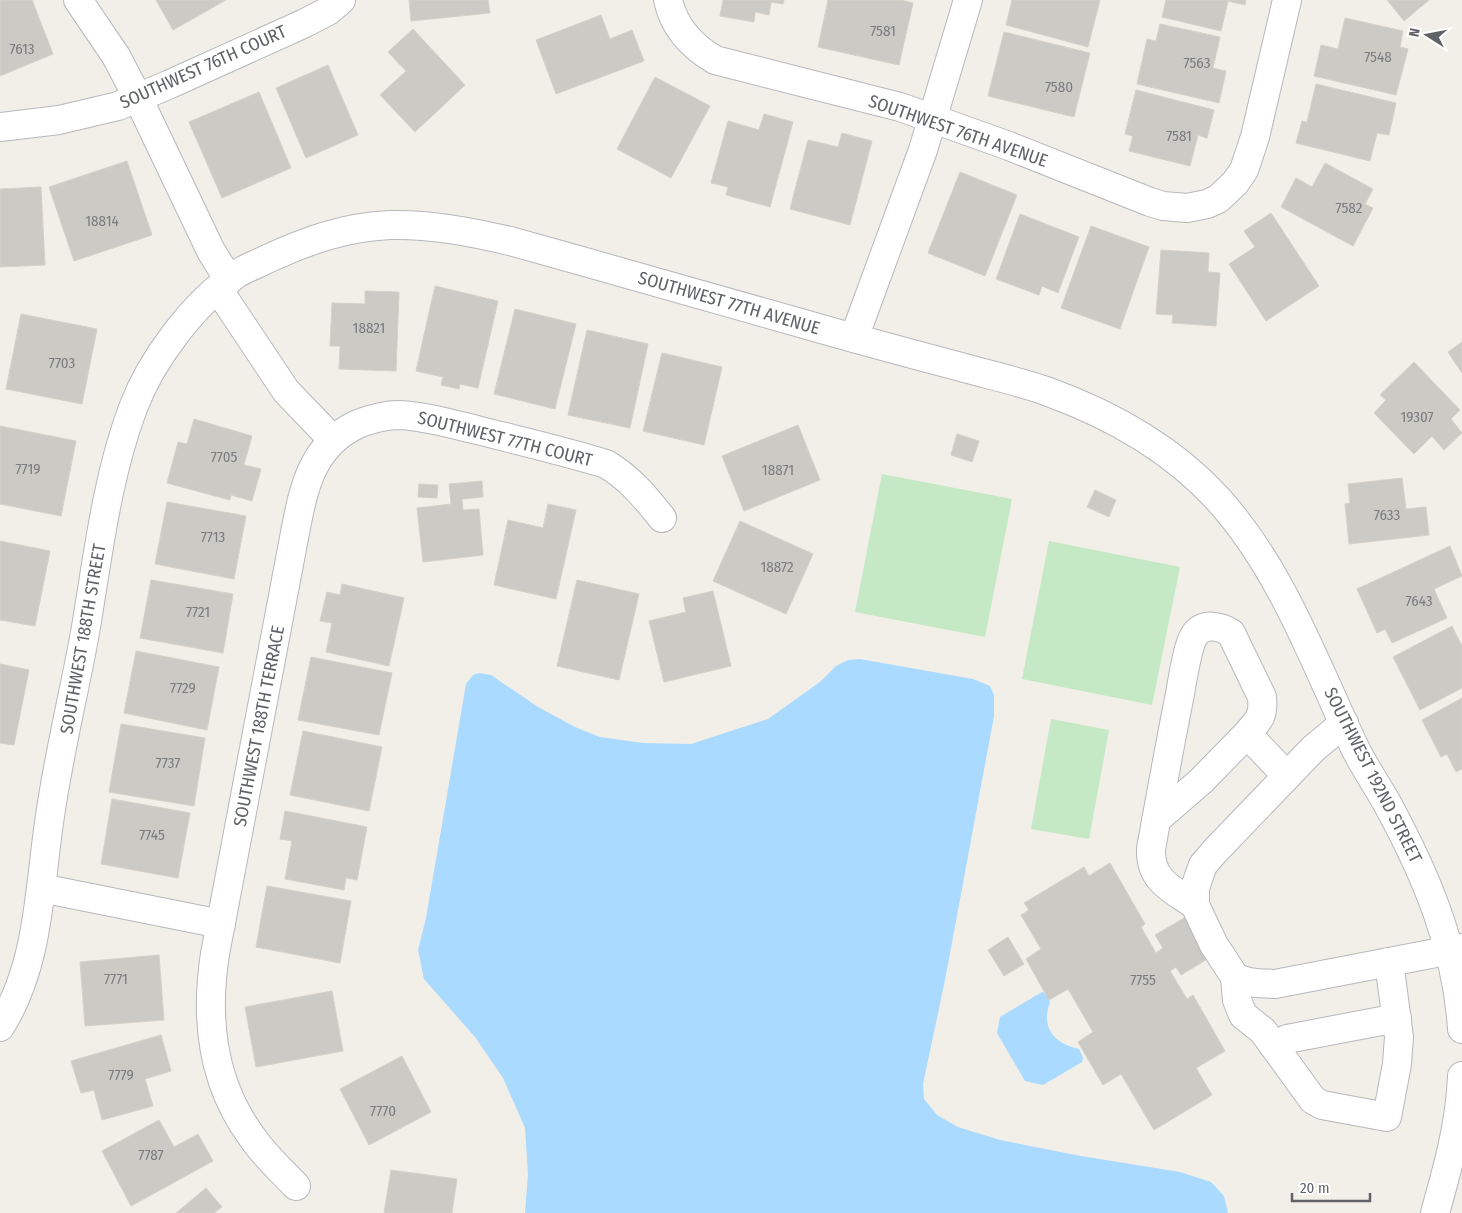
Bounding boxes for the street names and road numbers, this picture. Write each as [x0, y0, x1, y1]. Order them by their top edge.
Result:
street label: SOUTHWEST 76TH COURT [116, 20, 290, 114]
street label: SOUTHWEST 76TH AVENUE [866, 90, 1050, 172]
street label: SOUTHWEST 77TH AVENUE [636, 267, 822, 339]
street label: SOUTHWEST 77TH COURT [415, 407, 595, 472]
street label: SOUTHWEST 188TH STREET [55, 541, 111, 736]
street label: SOUTHWEST 188TH TERRACE [229, 624, 289, 828]
street label: SOUTHWEST 192ND STREET [1319, 684, 1427, 867]

